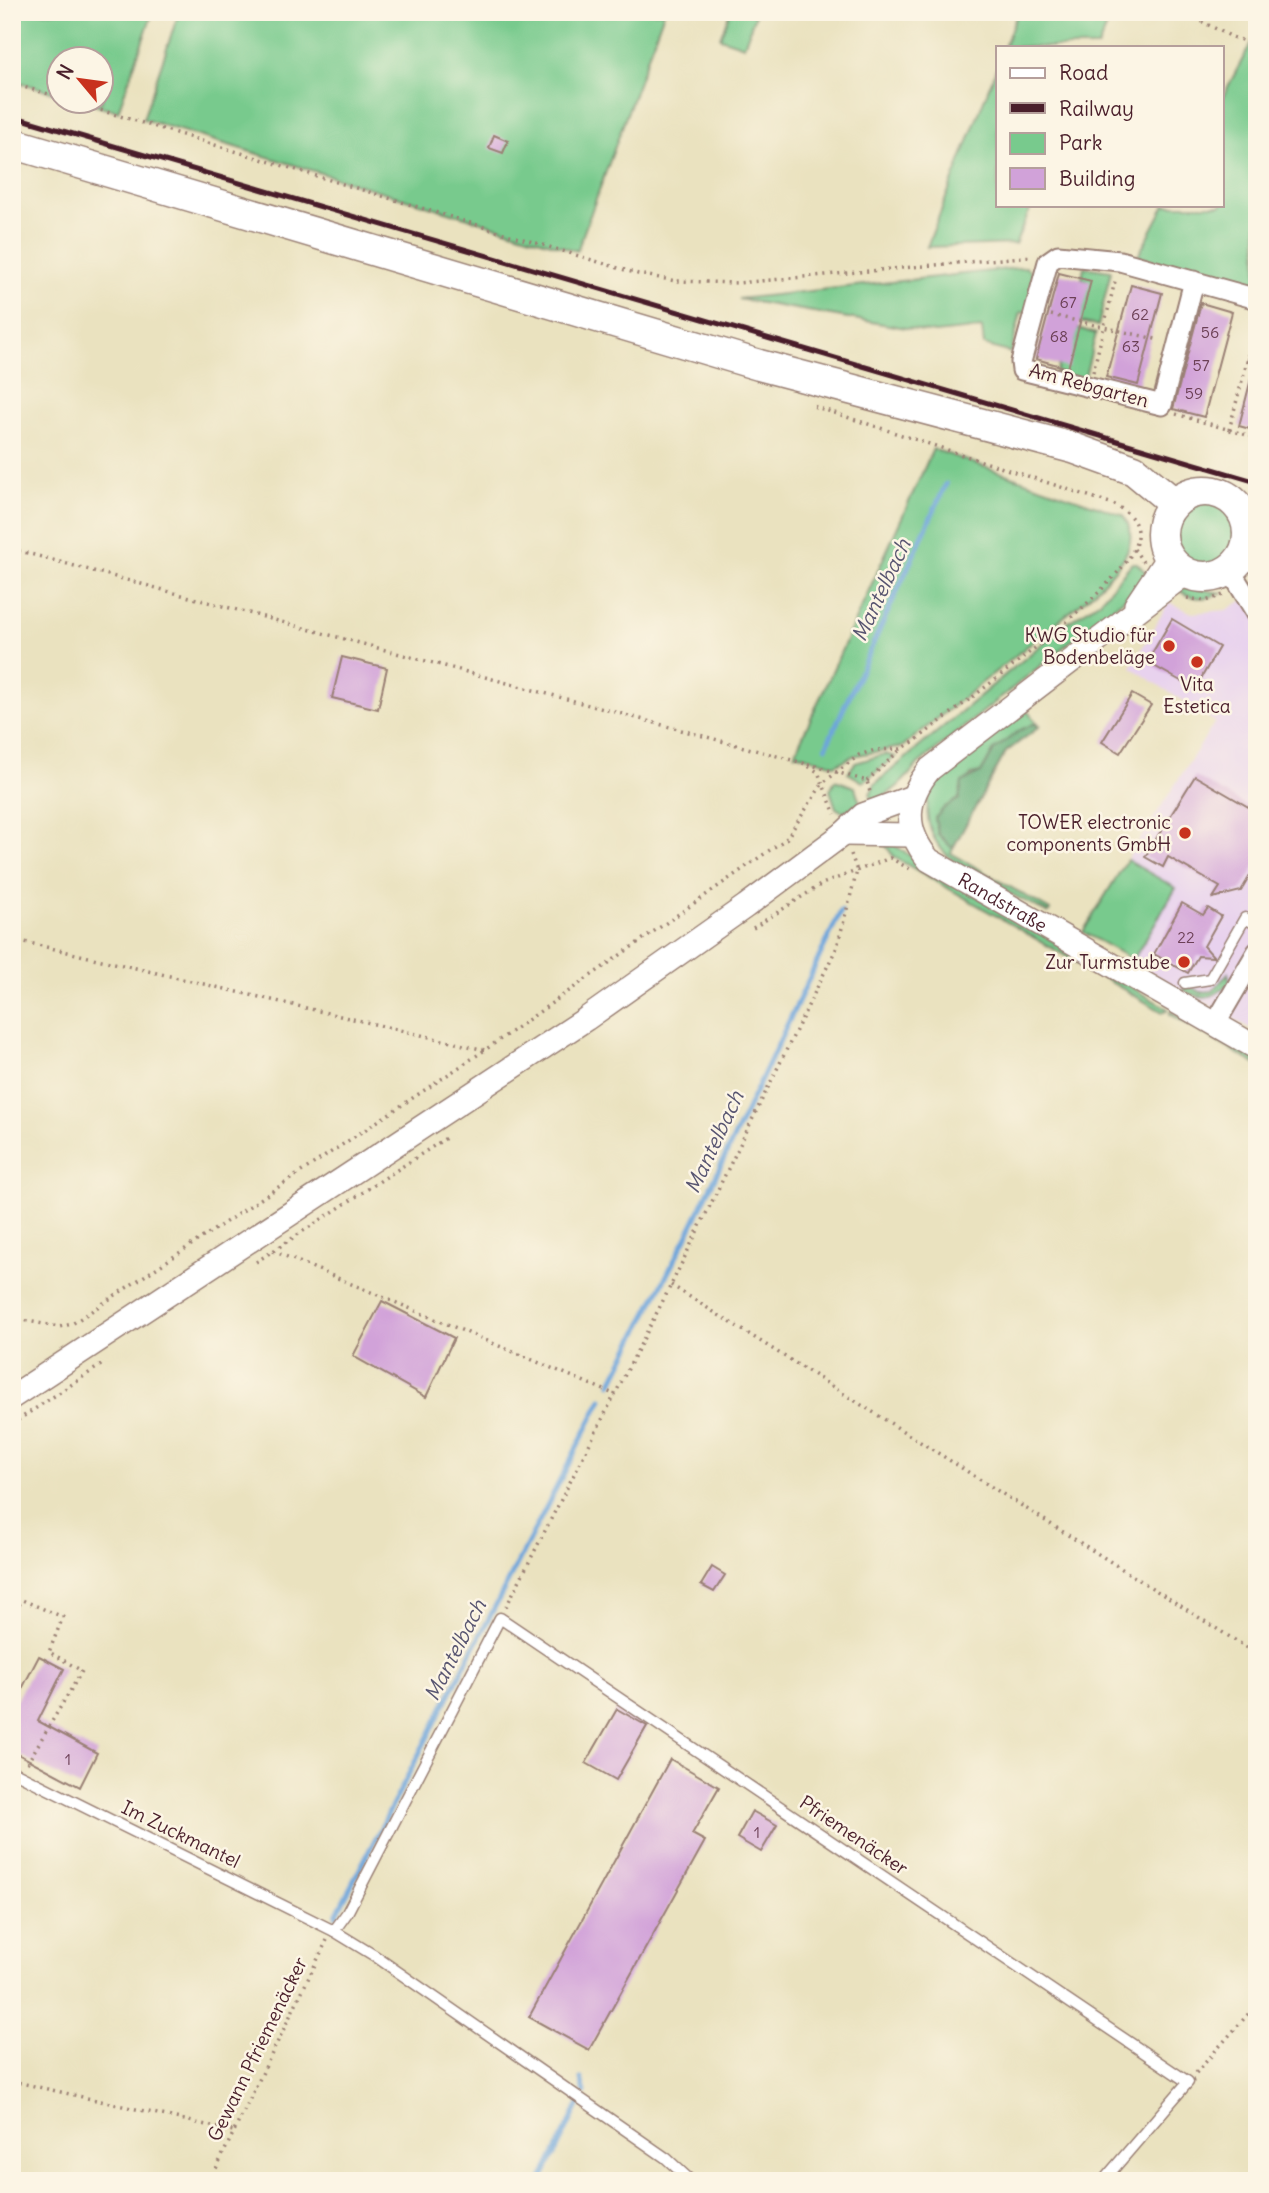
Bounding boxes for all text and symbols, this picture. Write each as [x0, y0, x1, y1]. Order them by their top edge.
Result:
north arrow [46, 46, 116, 116]
legend [996, 46, 1224, 206]
text: Road [1059, 59, 1108, 86]
text: N [51, 60, 79, 83]
text: Railway [1059, 95, 1134, 122]
text: Park [1059, 129, 1102, 156]
text: Building [1059, 165, 1135, 192]
house number: 67 [1059, 292, 1077, 312]
house number: 62 [1131, 304, 1149, 324]
house number: 56 [1201, 322, 1219, 342]
house number: 68 [1050, 326, 1068, 346]
house number: 63 [1122, 336, 1140, 356]
house number: 57 [1192, 355, 1210, 375]
street label: Am Rebgarten [1027, 358, 1151, 412]
house number: 59 [1185, 383, 1203, 403]
water label: Mantelbach [846, 534, 917, 646]
place label: KWG Studio für Bodenbeläge [1024, 623, 1155, 669]
marker: KWG Studio für Bodenbeläge [1161, 638, 1177, 654]
marker: Vita Estetica [1189, 654, 1205, 670]
place label: Vita Estetica [1163, 672, 1231, 718]
place label: TOWER electronic components GmbH [1006, 810, 1171, 856]
marker: TOWER electronic components GmbH [1177, 825, 1193, 841]
street label: Randstraße [954, 867, 1052, 937]
house number: 22 [1177, 927, 1195, 947]
place label: Zur Turmstube [1045, 950, 1170, 974]
marker: Zur Turmstube [1176, 954, 1192, 970]
water label: Mantelbach [679, 1086, 750, 1198]
water label: Mantelbach [418, 1594, 492, 1705]
house number: 1 [65, 1749, 71, 1769]
street label: Pfriemenäcker [795, 1790, 913, 1880]
street label: Im Zuckmantel [118, 1795, 244, 1873]
house number: 1 [754, 1822, 760, 1842]
street label: Gewann Pfriemenäcker [202, 1953, 312, 2145]

